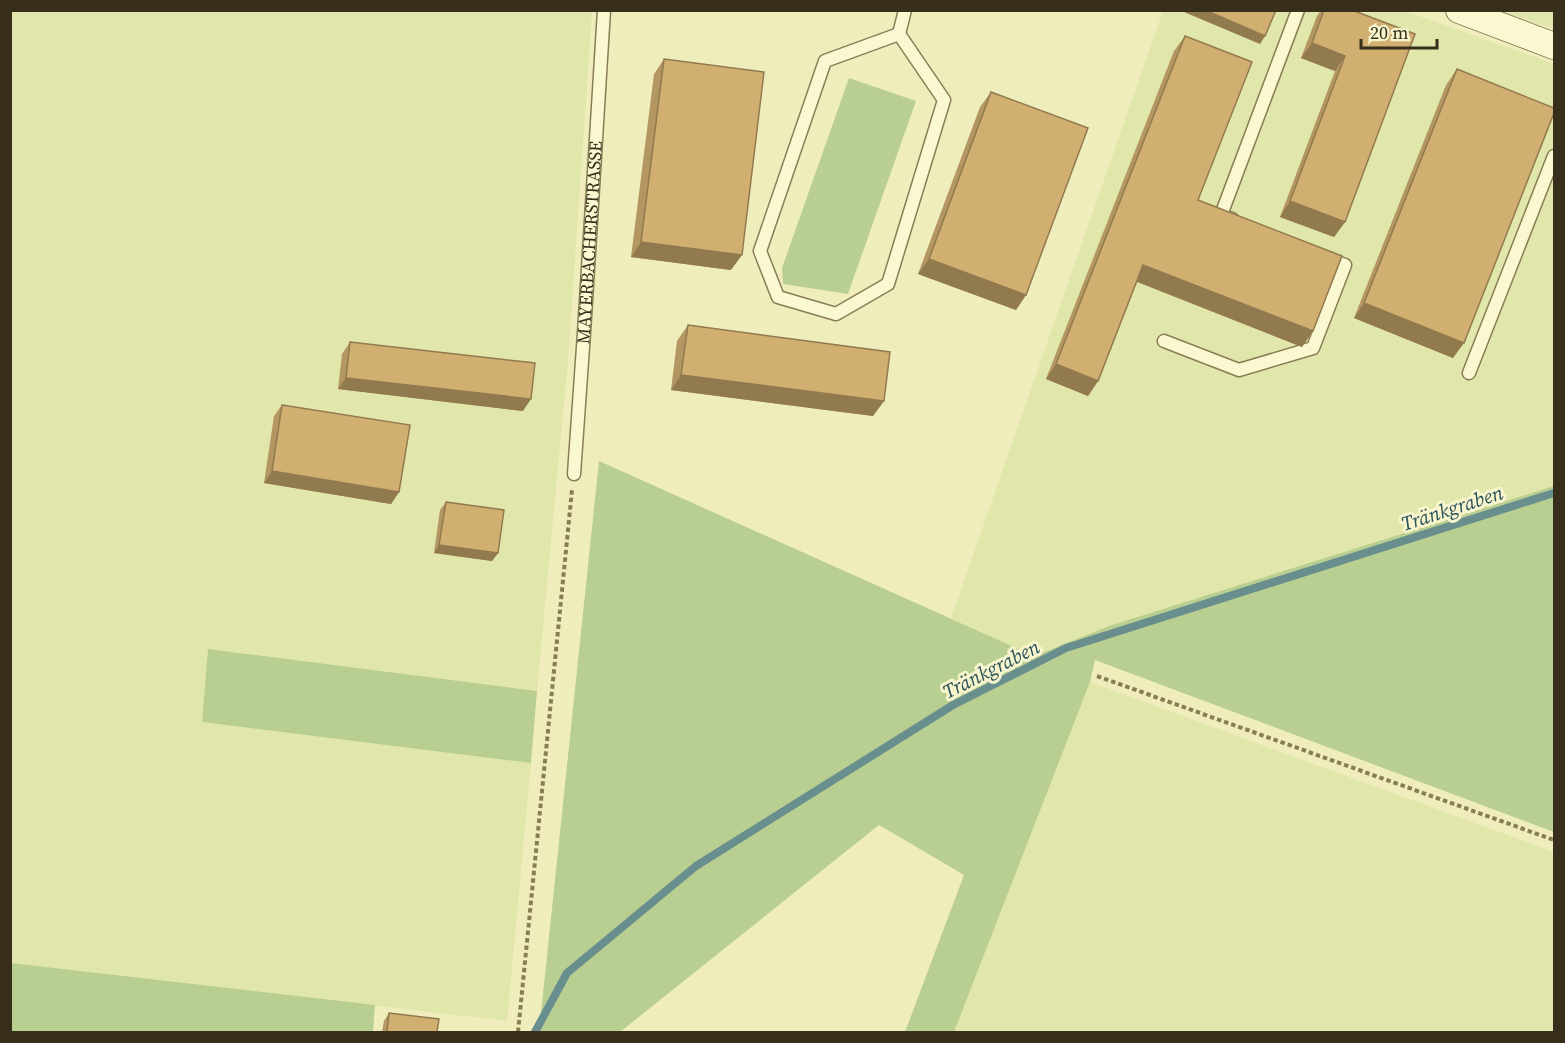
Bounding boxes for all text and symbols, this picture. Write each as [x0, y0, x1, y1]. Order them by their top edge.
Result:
scale bar [1361, 12, 1438, 50]
text: 20 m [1370, 20, 1408, 45]
street label: MAYERBACHERSTRASSE [570, 140, 608, 345]
water label: Tränkgraben [1397, 478, 1507, 538]
water label: Tränkgraben [938, 632, 1045, 705]

